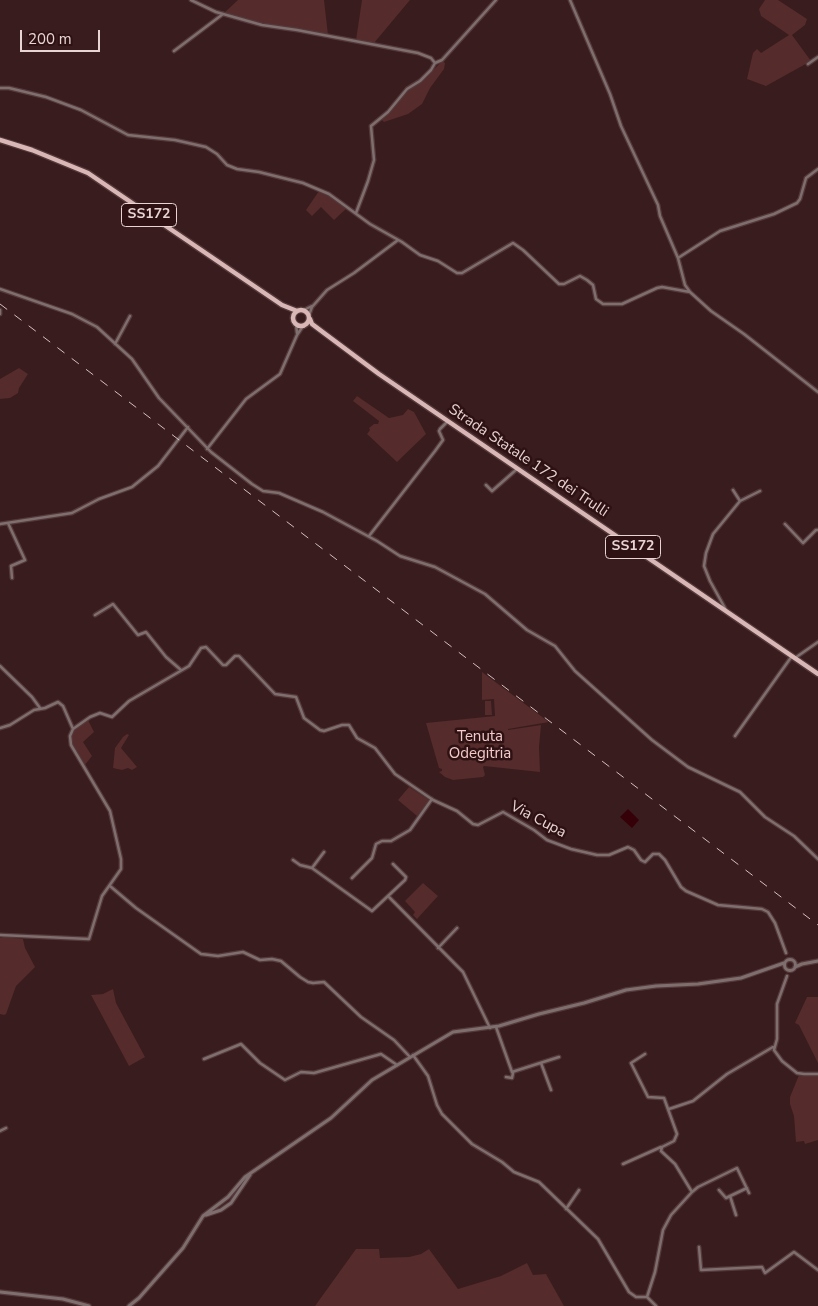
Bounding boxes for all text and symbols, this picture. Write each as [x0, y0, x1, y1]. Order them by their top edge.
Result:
scale bar [22, 20, 102, 52]
text: 200 m [28, 29, 72, 49]
road number: SS172 [122, 204, 176, 226]
street label: Strada Statale 172 dei Trulli [445, 401, 611, 521]
road number: SS172 [606, 536, 660, 558]
park label: Tenuta Odegitria [449, 728, 511, 763]
street label: Via Cupa [507, 798, 569, 842]

